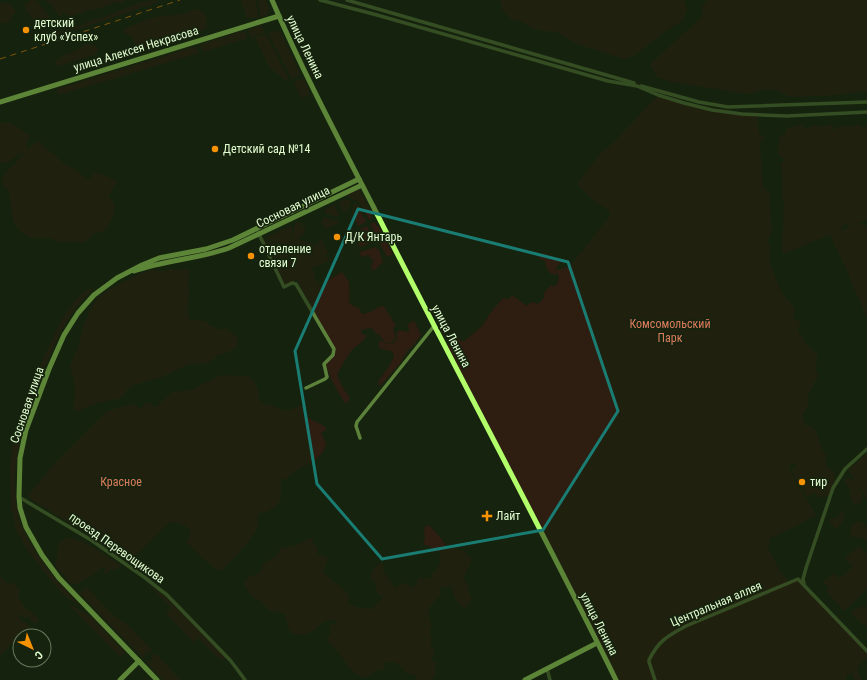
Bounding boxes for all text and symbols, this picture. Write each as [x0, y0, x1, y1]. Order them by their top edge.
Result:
street label: улица Ленина [284, 13, 326, 81]
place label: детский клуб «Успех» [34, 16, 98, 44]
street label: улица Алексея Некрасова [72, 23, 200, 75]
marker: детский клуб «Успех» [21, 25, 31, 35]
place label: Детский сад №14 [223, 142, 310, 156]
marker: Детский сад №14 [210, 144, 220, 154]
street label: Сосновая улица [254, 183, 332, 231]
place label: Д/К Янтарь [345, 230, 402, 244]
marker: Д/К Янтарь [332, 232, 342, 242]
place label: отделение связи 7 [259, 242, 312, 270]
marker: отделение связи 7 [246, 251, 256, 261]
street label: улица Ленина [429, 302, 473, 370]
park label: Комсомольский Парк [630, 317, 711, 345]
street label: Сосновая улица [7, 365, 47, 445]
park label: Красное [100, 475, 142, 489]
place label: тир [810, 475, 827, 489]
marker: тир [797, 477, 807, 487]
place label: Лайт [496, 509, 520, 523]
street label: проезд Перевощикова [67, 510, 168, 586]
marker: Лайт [481, 510, 493, 522]
street label: Центральная аллея [668, 578, 764, 630]
street label: улица Ленина [577, 590, 621, 658]
north arrow [12, 628, 52, 668]
text: С [32, 648, 45, 662]

